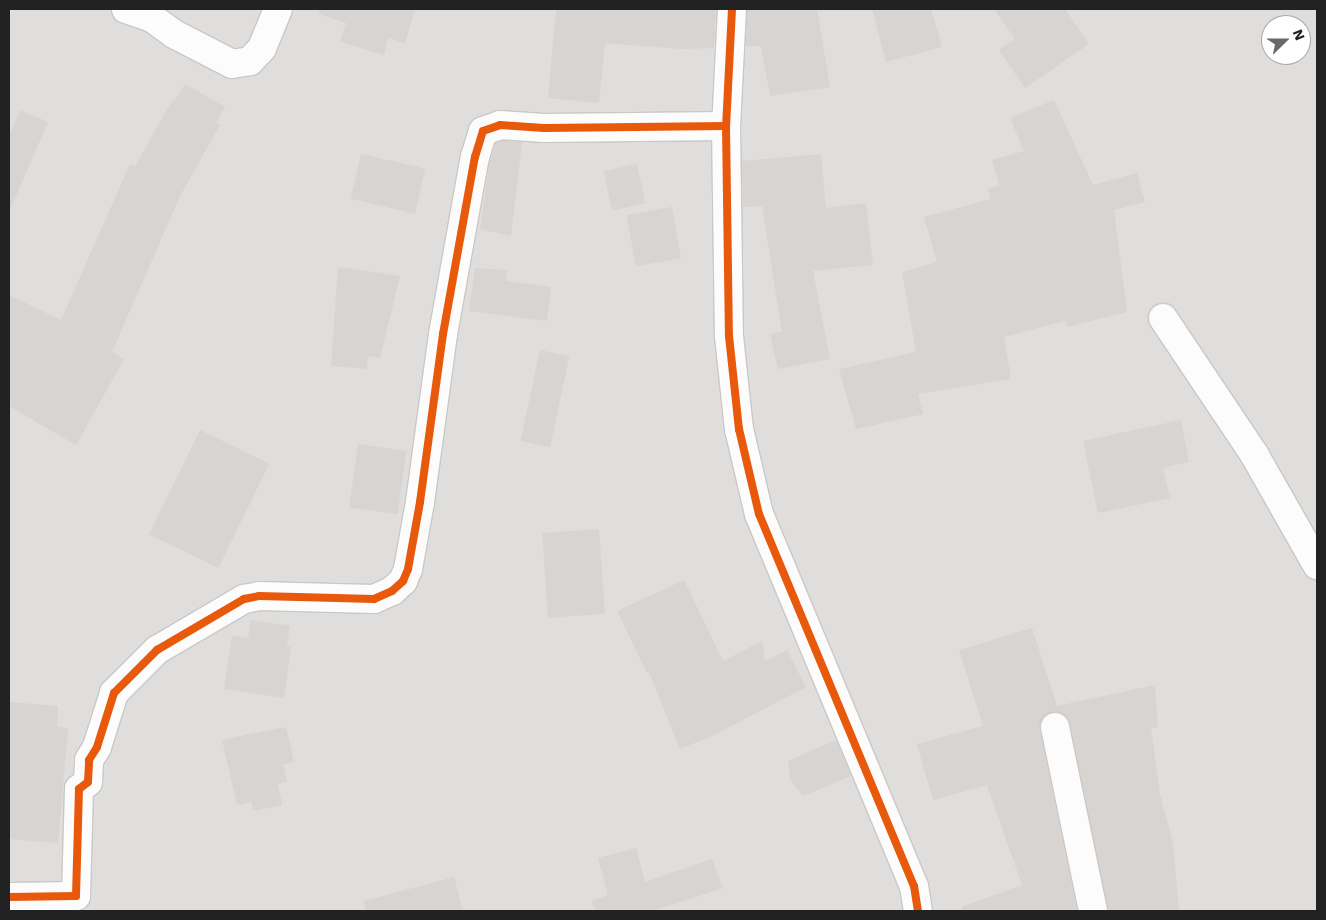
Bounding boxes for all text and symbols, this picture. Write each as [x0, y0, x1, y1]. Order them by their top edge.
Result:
north arrow [1261, 15, 1311, 65]
text: N [1290, 27, 1308, 43]

